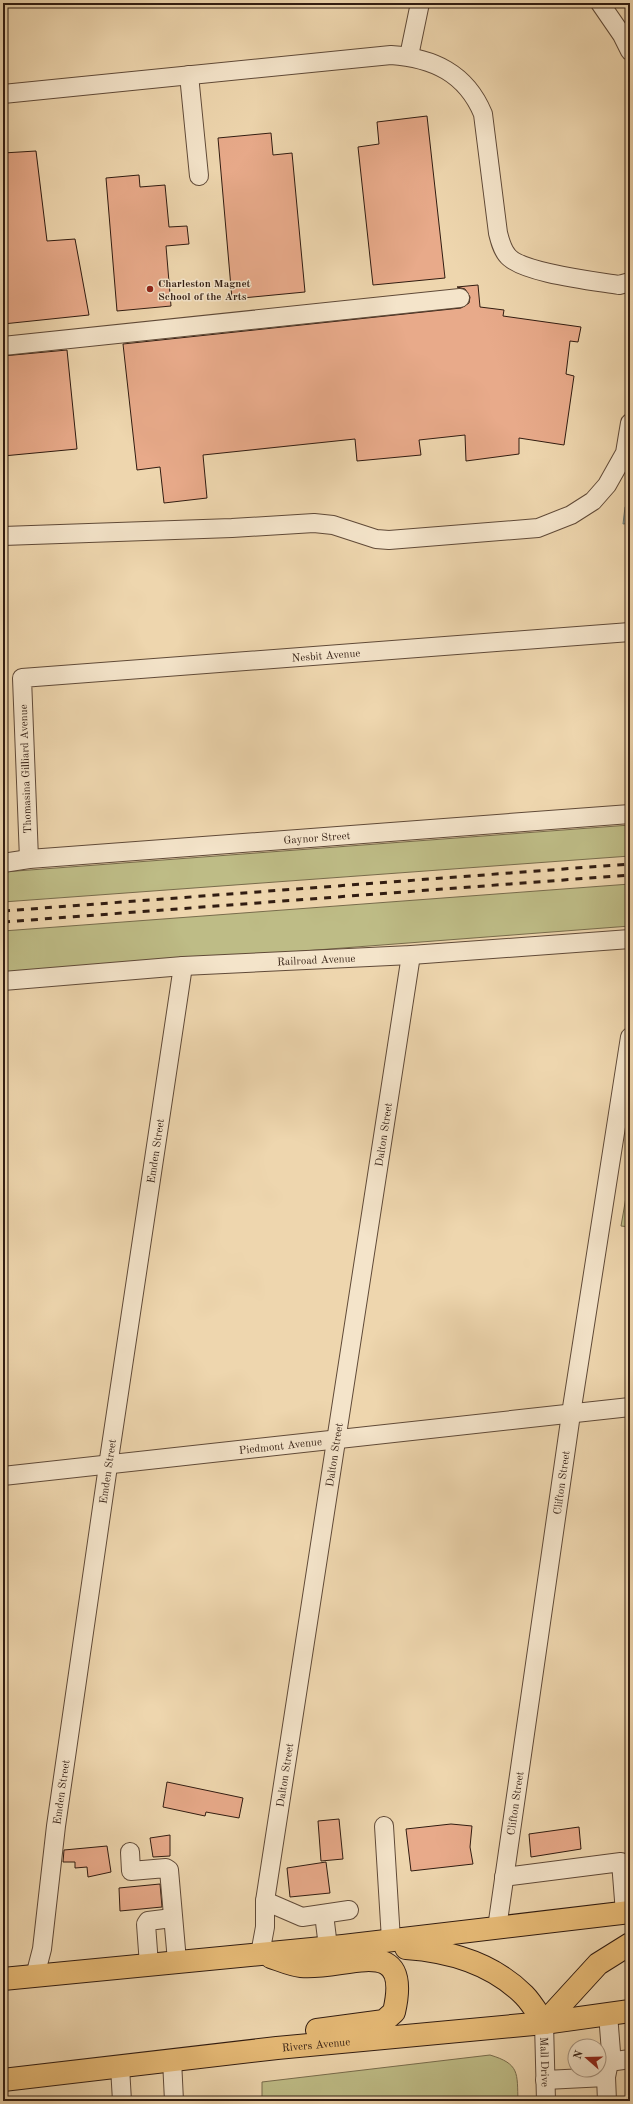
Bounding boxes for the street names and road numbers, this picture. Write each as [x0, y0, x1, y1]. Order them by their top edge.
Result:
street label: Nesbit Avenue [291, 648, 361, 665]
street label: Thomasina Gilliard Avenue [19, 704, 34, 834]
street label: Gaynor Street [283, 831, 351, 847]
street label: Railroad Avenue [277, 954, 356, 968]
street label: Dalton Street [374, 1102, 395, 1168]
street label: Emden Street [146, 1118, 167, 1184]
street label: Dalton Street [325, 1422, 346, 1488]
street label: Piedmont Avenue [238, 1437, 323, 1457]
street label: Emden Street [99, 1438, 119, 1505]
street label: Clifton Street [553, 1450, 573, 1516]
street label: Dalton Street [276, 1742, 296, 1808]
street label: Emden Street [52, 1759, 73, 1825]
street label: Clifton Street [506, 1771, 527, 1836]
street label: Rivers Avenue [281, 2037, 351, 2055]
street label: Mall Drive [537, 2037, 550, 2087]

